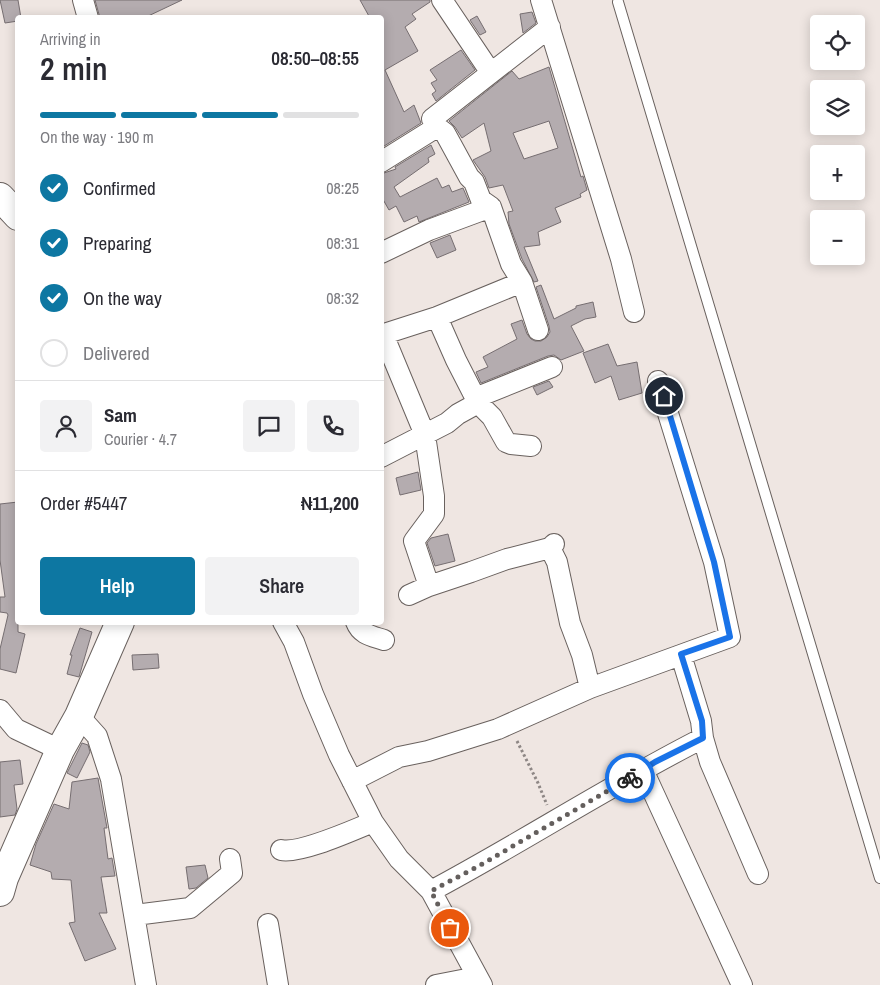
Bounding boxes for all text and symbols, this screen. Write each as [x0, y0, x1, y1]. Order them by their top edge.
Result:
map controls [810, 15, 865, 265]
button: locate [810, 15, 865, 70]
text: Arriving in [40, 28, 101, 50]
text: 08:50–08:55 [271, 45, 359, 71]
text: 2 min [40, 47, 108, 90]
button: layers [810, 80, 865, 135]
text: On the way · 190 m [40, 126, 154, 148]
button: + [810, 145, 865, 200]
icon: check [40, 174, 68, 202]
text: Confirmed [83, 175, 156, 201]
text: 08:25 [326, 177, 359, 199]
button: − [810, 210, 865, 265]
icon: check [40, 229, 68, 257]
text: Preparing [83, 230, 151, 256]
text: 08:31 [326, 232, 359, 254]
icon: check [40, 284, 68, 312]
text: On the way [83, 285, 162, 311]
text: 08:32 [326, 287, 359, 309]
text: Delivered [83, 340, 150, 366]
pin [643, 375, 685, 417]
icon: home [650, 382, 678, 410]
button: person [40, 400, 92, 452]
button: chat [243, 400, 295, 452]
button: phone [307, 400, 359, 452]
text: Sam [104, 402, 137, 428]
text: Courier · 4.7 [104, 428, 177, 450]
text: Order #5447 [40, 490, 127, 516]
text: ₦11,200 [301, 490, 359, 516]
button: Help [40, 557, 195, 615]
button: Share [205, 557, 359, 615]
courier [605, 753, 655, 803]
icon: bike [616, 764, 644, 792]
pin [429, 907, 471, 949]
icon: bag [436, 914, 464, 942]

